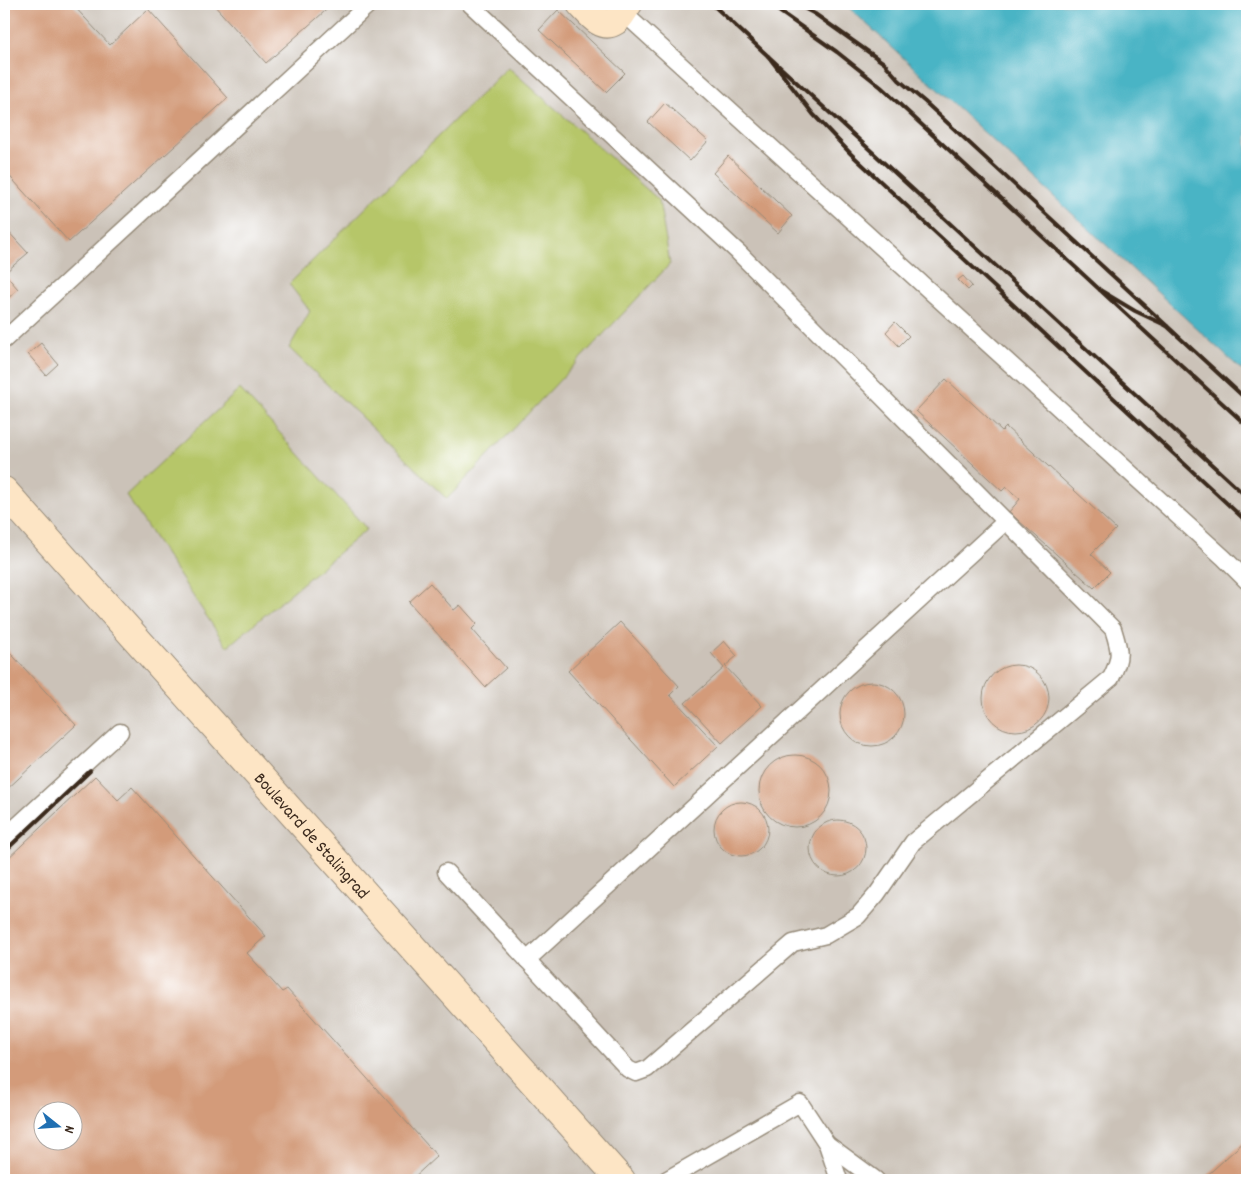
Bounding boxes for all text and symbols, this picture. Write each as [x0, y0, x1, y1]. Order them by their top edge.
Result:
street label: Boulevard de Stalingrad [247, 768, 374, 906]
north arrow [32, 1102, 82, 1152]
text: N [58, 1123, 79, 1136]

